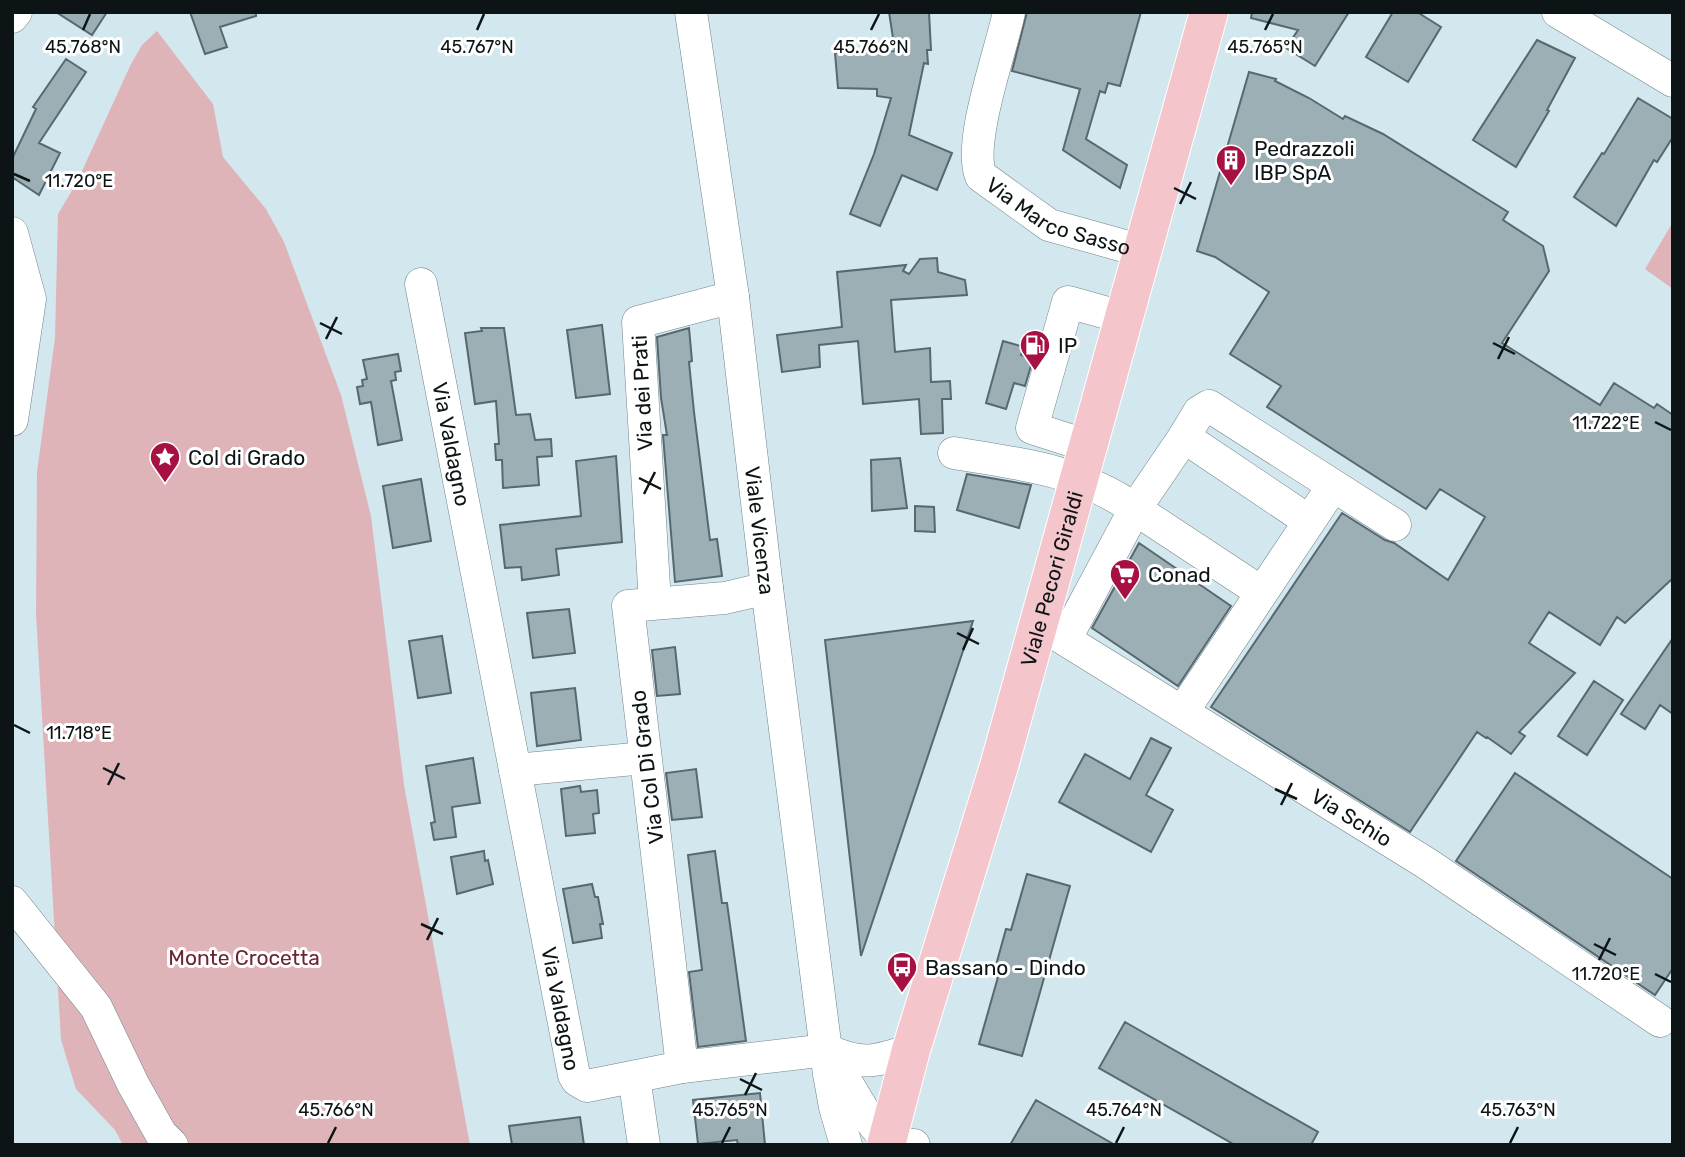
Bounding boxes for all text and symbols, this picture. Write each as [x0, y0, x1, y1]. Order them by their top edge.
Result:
text: 45.768°N [45, 36, 121, 58]
text: 45.767°N [440, 36, 514, 58]
text: 45.766°N [833, 36, 909, 58]
text: 45.765°N [1227, 36, 1303, 58]
place label: Pedrazzoli IBP SpA [1254, 136, 1354, 185]
building icon: Pedrazzoli IBP SpA [1214, 143, 1248, 187]
text: 11.720°E [45, 170, 113, 192]
street label: Via Marco Sasso [981, 171, 1134, 260]
fuel station icon: IP [1018, 328, 1052, 372]
place label: IP [1058, 333, 1077, 358]
street label: Via dei Prati [626, 334, 658, 452]
street label: Via Valdagno [428, 380, 476, 508]
text: 11.722°E [1572, 412, 1640, 434]
place icon: Col di Grado [148, 440, 182, 484]
place label: Col di Grado [188, 445, 305, 470]
street label: Viale Vicenza [740, 465, 780, 596]
street label: Viale Pecori Giraldi [1015, 488, 1087, 669]
supermarket icon: Conad [1108, 557, 1142, 601]
place label: Conad [1148, 562, 1211, 587]
street label: Via Col Di Grado [625, 689, 669, 845]
text: 11.718°E [46, 722, 112, 744]
street label: Via Schio [1307, 783, 1397, 851]
street label: Via Valdagno [537, 944, 585, 1073]
park label: Monte Crocetta [168, 945, 320, 970]
bus stop icon: Bassano - Dindo [885, 950, 919, 994]
place label: Bassano - Dindo [925, 955, 1086, 980]
text: 11.720°E [1572, 963, 1640, 985]
text: 45.766°N [298, 1099, 374, 1121]
text: 45.765°N [692, 1099, 768, 1121]
text: 45.764°N [1086, 1099, 1162, 1121]
text: 45.763°N [1480, 1099, 1556, 1121]

